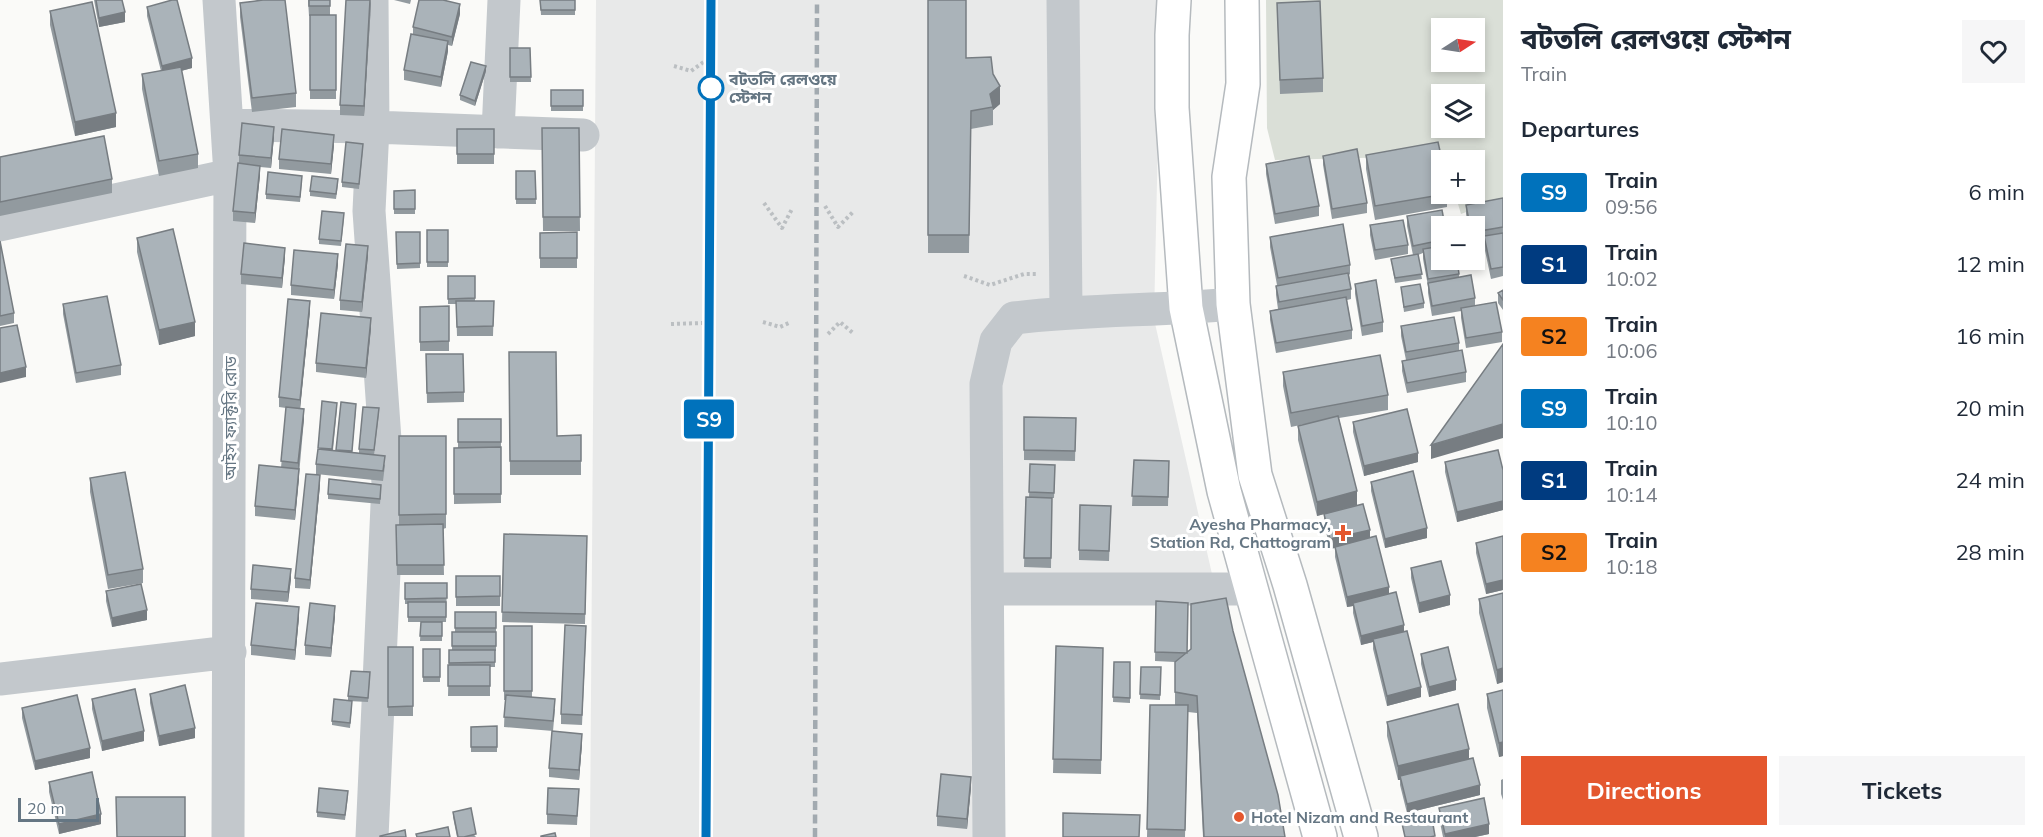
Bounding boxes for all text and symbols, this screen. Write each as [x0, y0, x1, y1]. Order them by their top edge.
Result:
north arrow [1431, 18, 1485, 72]
map controls [1431, 18, 1485, 270]
button: heart [1962, 20, 2025, 83]
text: বটতলি রেলওয়ে স্টেশন [1521, 21, 1791, 56]
text: Train [1521, 61, 1567, 86]
place label: বটতলি রেলওয়ে স্টেশন [728, 69, 838, 107]
marker: বটতলি রেলওয়ে স্টেশন [698, 75, 724, 101]
button: layers [1431, 84, 1485, 138]
text: Departures [1521, 115, 1639, 143]
button: + [1431, 150, 1485, 204]
text: Train [1605, 166, 1658, 194]
text: 6 min [1969, 178, 2025, 206]
text: S9 [1541, 179, 1567, 205]
text: 09:56 [1605, 194, 1658, 219]
button: − [1431, 216, 1485, 270]
text: Train [1605, 238, 1658, 266]
text: 12 min [1955, 250, 2025, 278]
text: S1 [1541, 251, 1567, 277]
text: 10:02 [1605, 266, 1658, 291]
text: Train [1605, 310, 1658, 338]
text: 16 min [1955, 322, 2025, 350]
text: S2 [1541, 323, 1567, 349]
text: 10:06 [1605, 338, 1658, 363]
street label: আইস ফ্যাক্টরি রোড [220, 356, 240, 481]
text: Train [1605, 382, 1658, 410]
text: 20 min [1955, 394, 2025, 422]
text: S9 [1541, 395, 1567, 421]
line badge: S9 [682, 400, 736, 438]
text: S9 [696, 406, 722, 432]
text: 10:10 [1605, 410, 1658, 435]
text: Train [1605, 454, 1658, 482]
text: 24 min [1955, 466, 2025, 494]
text: S1 [1541, 467, 1567, 493]
text: 10:14 [1605, 482, 1658, 507]
place label: Ayesha Pharmacy, Station Rd, Chattogram [1150, 514, 1331, 552]
marker: Ayesha Pharmacy, Station Rd, Chattogram [1336, 526, 1350, 540]
text: Train [1605, 526, 1658, 554]
text: 28 min [1955, 538, 2025, 566]
text: S2 [1541, 539, 1567, 565]
text: 10:18 [1605, 554, 1658, 579]
button: Directions [1521, 756, 1767, 825]
button: Tickets [1779, 756, 2025, 825]
scale bar [18, 795, 99, 822]
text: 20 m [27, 798, 64, 818]
place label: Hotel Nizam and Restaurant [1251, 807, 1468, 827]
marker: Hotel Nizam and Restaurant [1232, 810, 1246, 824]

